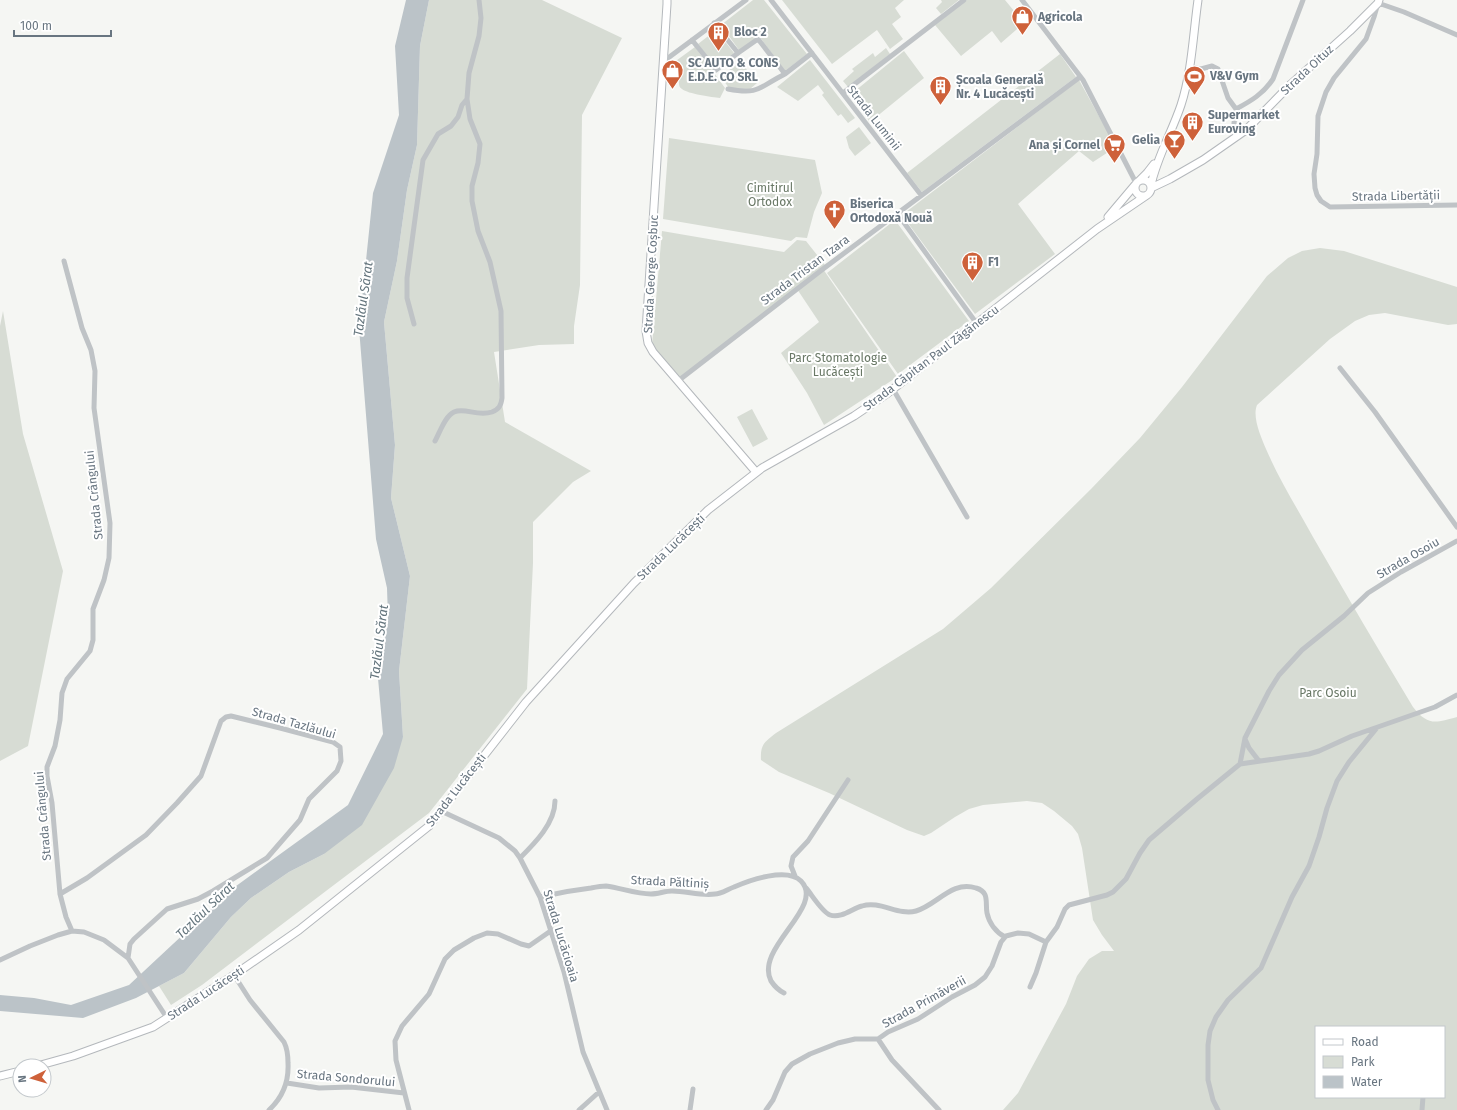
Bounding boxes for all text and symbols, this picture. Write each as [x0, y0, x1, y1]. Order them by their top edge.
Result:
shop icon: Agricola [1009, 4, 1035, 37]
place label: Agricola [1037, 10, 1083, 24]
scale bar [14, 12, 111, 38]
text: 100 m [20, 19, 52, 33]
building icon: Bloc 2 [706, 19, 732, 52]
place label: Bloc 2 [734, 25, 767, 39]
street label: Strada Oituz [1278, 42, 1336, 98]
place label: SC AUTO & CONS E.D.E. CO SRL [688, 56, 778, 84]
shop icon: SC AUTO & CONS E.D.E. CO SRL [660, 57, 686, 90]
sports icon: V&V Gym [1182, 63, 1208, 96]
place label: V&V Gym [1209, 69, 1259, 83]
place label: Școala Generală Nr. 4 Lucăcești [956, 73, 1044, 102]
building icon: Școala Generală Nr. 4 Lucăcești [927, 74, 953, 107]
street label: Strada Luminii [844, 83, 904, 153]
place label: Supermarket Euroving [1208, 108, 1280, 136]
building icon: Supermarket Euroving [1179, 109, 1205, 142]
bar icon: Gelia [1162, 127, 1188, 160]
supermarket icon: Ana și Cornel [1102, 132, 1128, 165]
place label: Gelia [1132, 133, 1160, 147]
place label: Ana și Cornel [1028, 138, 1100, 153]
park label: Cimitirul Ortodox [747, 181, 794, 209]
street label: Strada Libertății [1352, 188, 1440, 205]
place label: Biserica Ortodoxă Nouă [850, 197, 933, 225]
church icon: Biserica Ortodoxă Nouă [822, 198, 848, 231]
street label: Strada George Coșbuc [641, 214, 662, 334]
street label: Strada Tristan Tzara [758, 232, 852, 308]
building icon: F1 [959, 249, 985, 282]
place label: F1 [988, 255, 999, 269]
water label: Tazlăul Sărat [350, 260, 376, 337]
street label: Strada Căpitan Paul Zăgănescu [860, 302, 1002, 414]
park label: Parc Stomatologie Lucăcești [789, 351, 887, 380]
street label: Strada Crângului [82, 450, 106, 540]
street label: Strada Lucăcești [634, 511, 708, 584]
street label: Strada Osoiu [1374, 534, 1442, 582]
water label: Tazlăul Sărat [367, 603, 391, 680]
park label: Parc Osoiu [1299, 686, 1357, 700]
street label: Strada Tazlăului [250, 704, 338, 742]
street label: Strada Lucăcești [423, 751, 490, 830]
street label: Strada Crângului [32, 771, 54, 861]
street label: Strada Păltiniș [630, 873, 710, 892]
water label: Tazlăul Sărat [173, 878, 238, 942]
street label: Strada Lucăcioaia [540, 888, 582, 984]
street label: Strada Lucăcești [165, 963, 248, 1024]
street label: Strada Primăverii [880, 973, 968, 1031]
legend [1315, 1026, 1445, 1098]
text: Road [1351, 1035, 1379, 1049]
text: Park [1351, 1055, 1375, 1069]
north arrow [12, 1058, 52, 1098]
street label: Strada Sondorului [296, 1067, 396, 1089]
text: N [16, 1075, 29, 1083]
text: Water [1351, 1075, 1383, 1089]

